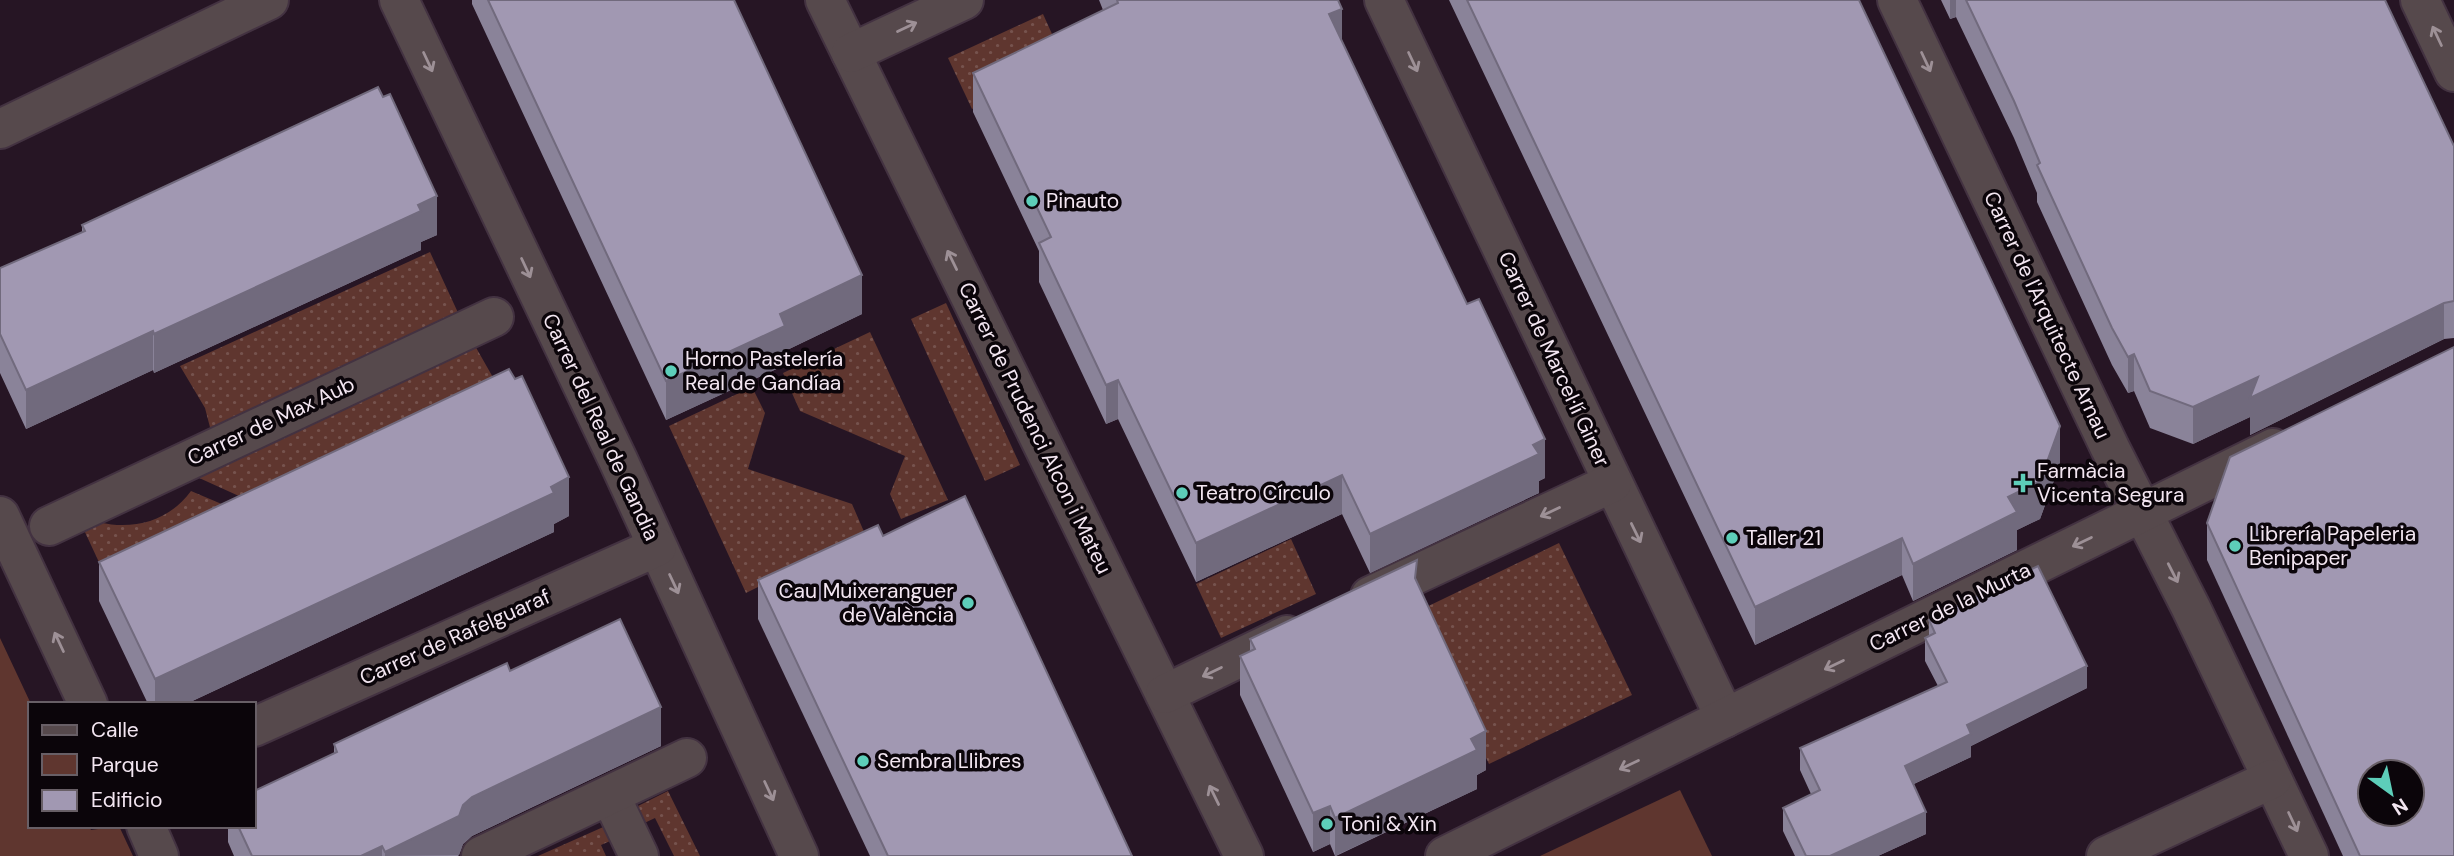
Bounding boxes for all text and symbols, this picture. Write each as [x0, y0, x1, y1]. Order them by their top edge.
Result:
one-way arrow [896, 19, 917, 33]
one-way arrow [2430, 26, 2443, 47]
one-way arrow [422, 51, 436, 72]
one-way arrow [1407, 51, 1420, 72]
one-way arrow [1920, 51, 1934, 72]
place label: Pinauto [1046, 187, 1119, 215]
street label: Carrer de l'Arquitecte Arnau [1977, 187, 2117, 443]
marker: Pinauto [1024, 193, 1040, 209]
street label: Carrer de Marcel·lí Giner [1492, 247, 1616, 471]
one-way arrow [945, 250, 959, 271]
one-way arrow [520, 257, 533, 278]
street label: Carrer de Prudenci Alcon i Mateu [952, 277, 1118, 579]
street label: Carrer del Real de Gandia [536, 309, 666, 545]
place label: Horno Pastelería Real de Gandíaa [685, 345, 843, 397]
marker: Horno Pastelería Real de Gandíaa [663, 363, 679, 379]
street label: Carrer de Max Aub [183, 370, 359, 472]
place label: Farmàcia Vicenta Segura [2037, 457, 2184, 509]
marker: Farmàcia Vicenta Segura [2015, 475, 2031, 491]
place label: Teatro Círculo [1196, 479, 1331, 507]
marker: Teatro Círculo [1174, 485, 1190, 501]
one-way arrow [1540, 506, 1561, 519]
place label: Librería Papeleria Benipaper [2249, 520, 2416, 572]
one-way arrow [1630, 522, 1643, 543]
place label: Taller 21 [1746, 524, 1821, 552]
marker: Taller 21 [1724, 530, 1740, 546]
one-way arrow [2072, 536, 2092, 550]
marker: Librería Papeleria Benipaper [2227, 538, 2243, 554]
street label: Carrer de la Murta [1865, 556, 2035, 658]
one-way arrow [2167, 562, 2181, 583]
one-way arrow [668, 573, 681, 595]
place label: Cau Muixeranguer de València [779, 577, 954, 629]
street label: Carrer de Rafelguaraf [355, 582, 555, 692]
marker: Cau Muixeranguer de València [960, 595, 976, 611]
one-way arrow [52, 632, 65, 653]
one-way arrow [1824, 658, 1844, 672]
one-way arrow [1202, 665, 1223, 679]
legend [28, 702, 256, 828]
text: Calle [91, 716, 139, 744]
place label: Sembra Llibres [877, 747, 1022, 775]
text: Parque [91, 751, 159, 779]
marker: Sembra Llibres [855, 753, 871, 769]
north arrow [2356, 758, 2426, 828]
one-way arrow [1619, 759, 1640, 773]
one-way arrow [763, 780, 777, 801]
one-way arrow [1207, 784, 1220, 806]
text: Edificio [91, 786, 162, 814]
text: N [2387, 793, 2413, 821]
place label: Toni & Xin [1341, 810, 1437, 838]
one-way arrow [2287, 811, 2300, 832]
marker: Toni & Xin [1319, 816, 1335, 832]

